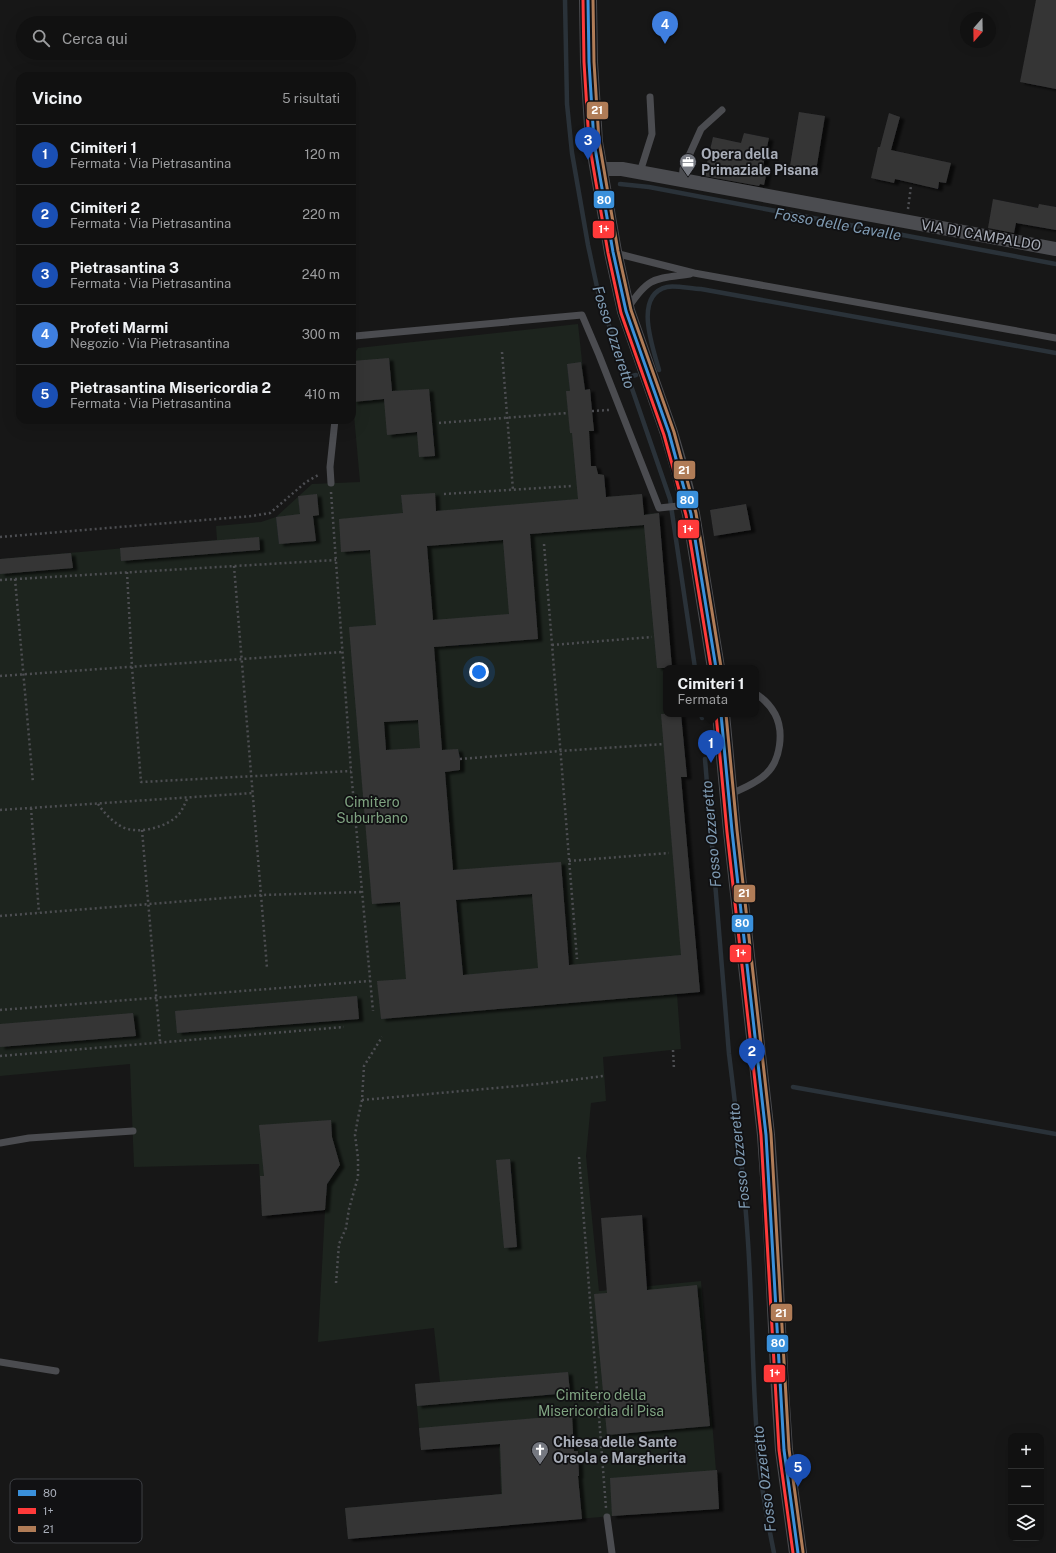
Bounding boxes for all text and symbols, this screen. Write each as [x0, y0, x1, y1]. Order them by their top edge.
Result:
pin: 4 [652, 11, 678, 44]
north arrow [960, 12, 996, 48]
search box [16, 16, 356, 60]
icon: search [30, 27, 52, 49]
text: Cerca qui [62, 30, 128, 47]
text: Vicino [32, 88, 82, 108]
text: 5 risultati [282, 91, 340, 106]
line badge: 21 [586, 101, 609, 120]
text: 21 [591, 104, 603, 116]
pin: 3 [575, 127, 601, 160]
text: Cimiteri 1 [70, 139, 137, 156]
place label: Opera della Primaziale Pisana [701, 146, 819, 178]
text: 1 [42, 147, 48, 162]
text: 120 m [305, 147, 340, 162]
office icon: Opera della Primaziale Pisana [678, 152, 698, 177]
text: Fermata · Via Pietrasantina [70, 156, 231, 171]
line badge: 80 [593, 190, 615, 209]
text: 80 [597, 194, 611, 206]
text: Cimiteri 2 [70, 199, 140, 216]
water label: Fosso delle Cavalle [773, 204, 903, 244]
text: 2 [41, 207, 49, 222]
text: 220 m [302, 207, 340, 222]
text: Fermata · Via Pietrasantina [70, 216, 231, 231]
street label: VIA DI CAMPALDO [920, 217, 1042, 253]
line badge: 1+ [592, 220, 615, 239]
text: 1+ [598, 223, 610, 235]
text: Pietrasantina 3 [70, 259, 179, 276]
text: 3 [41, 267, 49, 282]
text: 240 m [302, 267, 340, 282]
text: Fermata · Via Pietrasantina [70, 276, 231, 291]
water label: Fosso Ozzeretto [589, 283, 639, 391]
text: Profeti Marmi [70, 319, 168, 336]
text: 4 [41, 327, 49, 342]
text: 300 m [302, 327, 340, 342]
text: Negozio · Via Pietrasantina [70, 336, 230, 351]
text: Pietrasantina Misericordia 2 [70, 379, 271, 396]
text: 5 [41, 387, 49, 402]
text: 410 m [304, 387, 340, 402]
text: Fermata · Via Pietrasantina [70, 396, 231, 411]
line badge: 21 [673, 460, 696, 480]
text: 21 [678, 464, 690, 476]
line badge: 80 [676, 490, 699, 509]
text: 80 [680, 494, 694, 506]
line badge: 1+ [677, 519, 700, 539]
text: 1+ [682, 523, 694, 535]
your location [469, 662, 489, 682]
popup [663, 665, 759, 717]
text: Cimiteri 1 [678, 675, 744, 692]
text: Fermata [678, 692, 728, 707]
pin: 1 [698, 730, 724, 763]
water label: Fosso Ozzeretto [698, 780, 724, 888]
park label: Cimitero Suburbano [336, 794, 408, 826]
line badge: 21 [733, 884, 756, 903]
text: 21 [738, 887, 750, 899]
line badge: 80 [731, 914, 754, 933]
text: 80 [735, 917, 749, 929]
line badge: 1+ [729, 944, 752, 963]
text: 1+ [735, 947, 747, 959]
pin: 2 [739, 1038, 765, 1071]
water label: Fosso Ozzeretto [725, 1102, 753, 1210]
line badge: 21 [770, 1303, 793, 1322]
text: 21 [775, 1307, 787, 1319]
line badge: 80 [766, 1334, 789, 1353]
text: 80 [771, 1337, 785, 1349]
line badge: 1+ [763, 1364, 786, 1383]
text: 1+ [769, 1367, 781, 1379]
park label: Cimitero della Misericordia di Pisa [538, 1387, 664, 1419]
water label: Fosso Ozzeretto [749, 1425, 779, 1533]
map controls [1008, 1433, 1044, 1541]
button: + [1008, 1433, 1044, 1469]
place label: Chiesa delle Sante Orsola e Margherita [553, 1434, 686, 1466]
church icon: Chiesa delle Sante Orsola e Margherita [530, 1440, 550, 1465]
pin: 5 [785, 1454, 811, 1487]
button: − [1008, 1469, 1044, 1505]
legend [10, 1479, 142, 1543]
text: 80 [43, 1487, 57, 1499]
text: 1+ [43, 1505, 54, 1517]
button: layers [1008, 1505, 1044, 1541]
text: 21 [43, 1523, 54, 1535]

